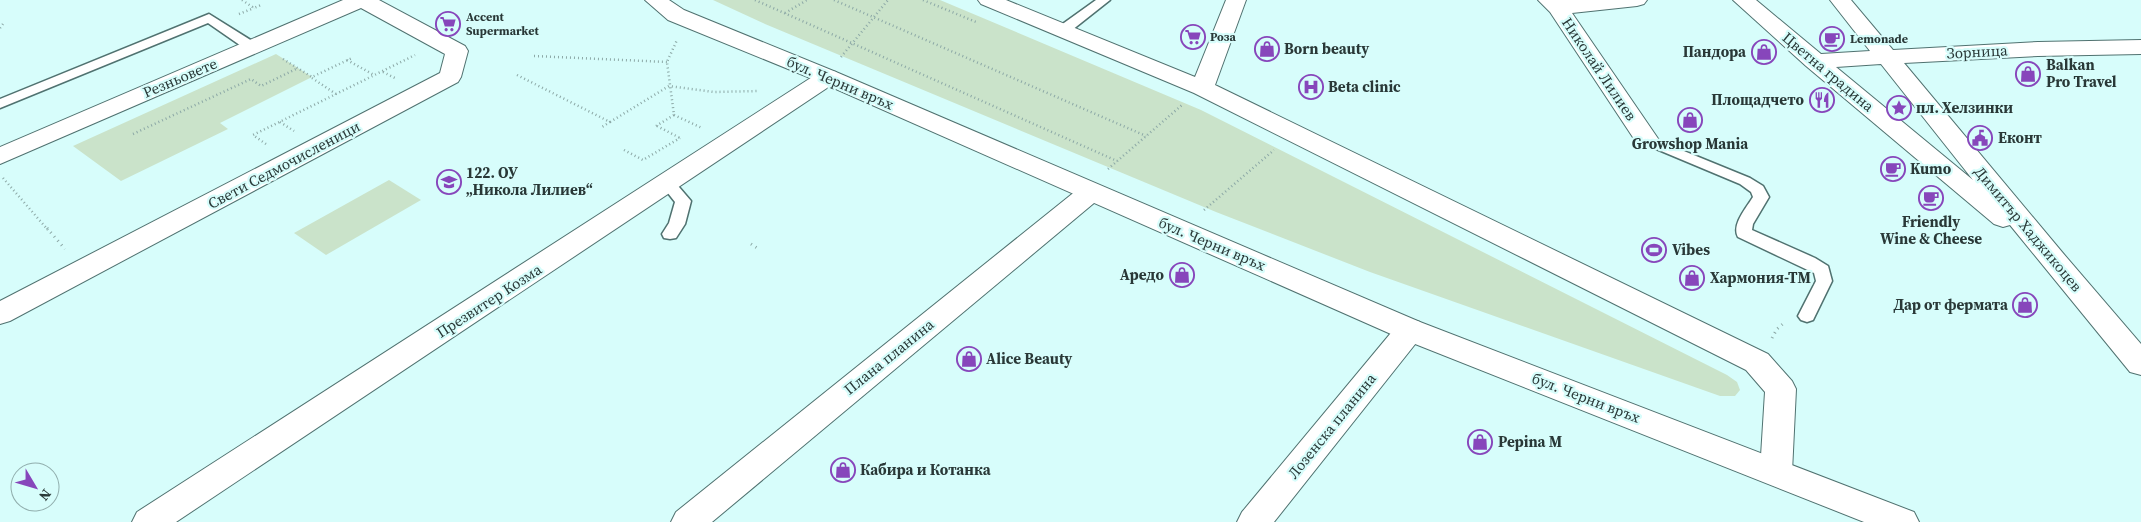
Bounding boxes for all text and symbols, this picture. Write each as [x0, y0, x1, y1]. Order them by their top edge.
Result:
place label: Accent Supermarket [466, 9, 539, 39]
supermarket icon: Accent Supermarket [435, 11, 461, 37]
street label: Николай Лилиев [1557, 13, 1642, 125]
supermarket icon: Роза [1180, 24, 1206, 50]
cafe icon: Lemonade [1819, 26, 1845, 52]
street label: Цветна градина [1778, 27, 1879, 116]
place label: Роза [1210, 29, 1236, 45]
place label: Lemonade [1850, 31, 1908, 47]
shop icon: Born beauty [1254, 36, 1280, 62]
place label: Born beauty [1284, 38, 1369, 59]
shop icon: Пандора [1751, 39, 1777, 65]
street label: Зорница [1946, 39, 2008, 64]
place label: Пандора [1683, 41, 1747, 62]
street label: бул. Черни връх [783, 51, 897, 115]
street label: Резньовете [139, 52, 221, 103]
place label: Balkan Pro Travel [2046, 54, 2117, 92]
shop icon: Balkan Pro Travel [2015, 61, 2041, 87]
hospital icon: Beta clinic [1298, 74, 1324, 100]
place label: Beta clinic [1328, 76, 1401, 97]
restaurant icon: Площадчето [1809, 87, 1835, 113]
place label: Площадчето [1711, 89, 1805, 110]
place icon: пл. Хелзинки [1886, 95, 1912, 121]
place label: пл. Хелзинки [1916, 97, 2013, 118]
shop icon: Growshop Mania [1677, 107, 1703, 133]
street label: Свети Седмочисленици [204, 115, 364, 214]
public building icon: Еконт [1967, 125, 1993, 151]
place label: Еконт [1998, 127, 2042, 148]
place label: Growshop Mania [1632, 133, 1749, 154]
cafe icon: Kumo [1880, 156, 1906, 182]
place label: Kumo [1910, 158, 1952, 179]
place label: 122. ОУ „Никола Лилиев“ [466, 162, 593, 200]
street label: Димитър Хаджикоцев [1970, 162, 2087, 296]
school or university icon: 122. ОУ „Никола Лилиев“ [436, 169, 462, 195]
cafe icon: Friendly Wine & Cheese [1918, 185, 1944, 211]
place label: Friendly Wine & Cheese [1880, 211, 1982, 249]
street label: бул. Черни връх [1155, 212, 1269, 276]
sports icon: Vibes [1641, 237, 1667, 263]
place label: Vibes [1672, 239, 1710, 260]
street label: Презвитер Козма [432, 258, 546, 343]
shop icon: Аредо [1169, 262, 1195, 288]
place label: Аредо [1120, 264, 1165, 285]
shop icon: Хармония-ТМ [1679, 265, 1705, 291]
place label: Хармония-ТМ [1710, 267, 1811, 288]
shop icon: Дар от фермата [2012, 292, 2038, 318]
place label: Дар от фермата [1894, 294, 2009, 315]
street label: Плана планина [839, 314, 938, 399]
shop icon: Alice Beauty [956, 346, 982, 372]
place label: Alice Beauty [986, 348, 1072, 369]
street label: бул. Черни връх [1529, 367, 1643, 428]
street label: Лозенска планина [1283, 368, 1381, 483]
shop icon: Pepina M [1467, 429, 1493, 455]
place label: Pepina M [1498, 431, 1562, 452]
shop icon: Кабира и Котанка [830, 457, 856, 483]
place label: Кабира и Котанка [860, 459, 992, 480]
north arrow [10, 462, 60, 512]
text: N [34, 485, 56, 505]

